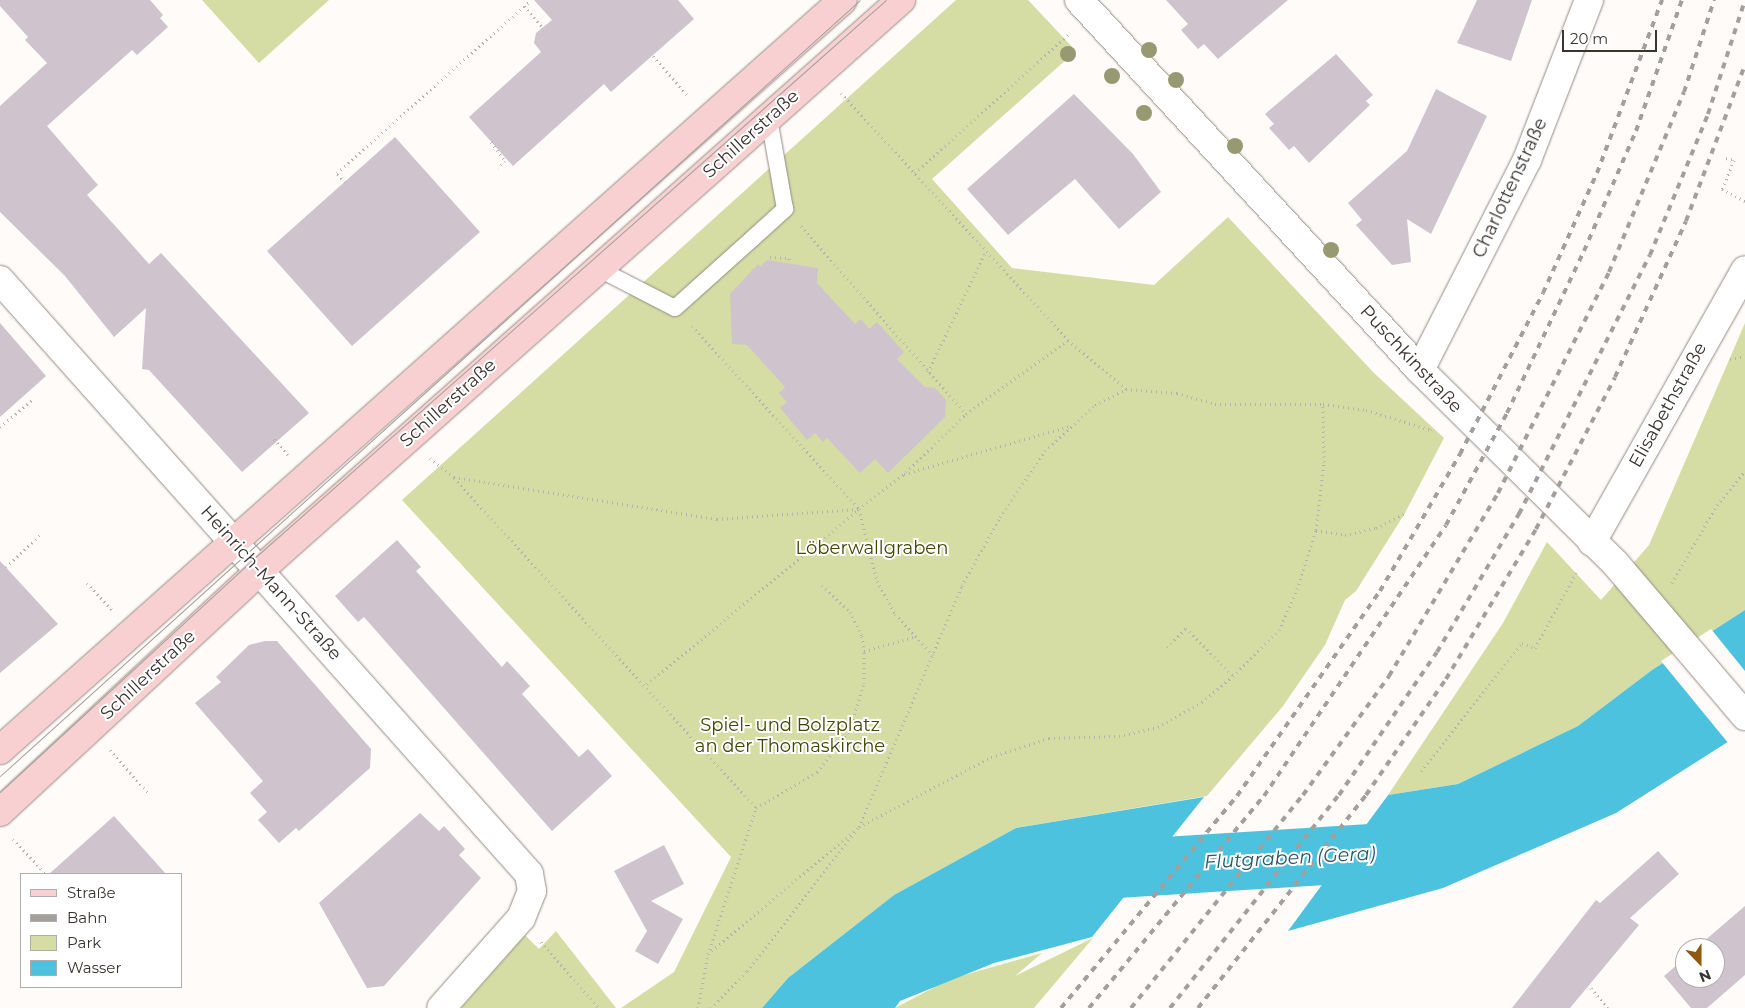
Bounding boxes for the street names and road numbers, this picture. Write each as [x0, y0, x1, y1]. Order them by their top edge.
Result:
street label: Schillerstraße [698, 85, 804, 183]
street label: Charlottenstraße [1468, 115, 1552, 261]
street label: Puschkinstraße [1355, 301, 1467, 417]
street label: Elisabethstraße [1625, 339, 1711, 471]
street label: Schillerstraße [395, 354, 501, 452]
street label: Heinrich-Mann-Straße [196, 501, 346, 665]
street label: Schillerstraße [96, 626, 200, 724]

